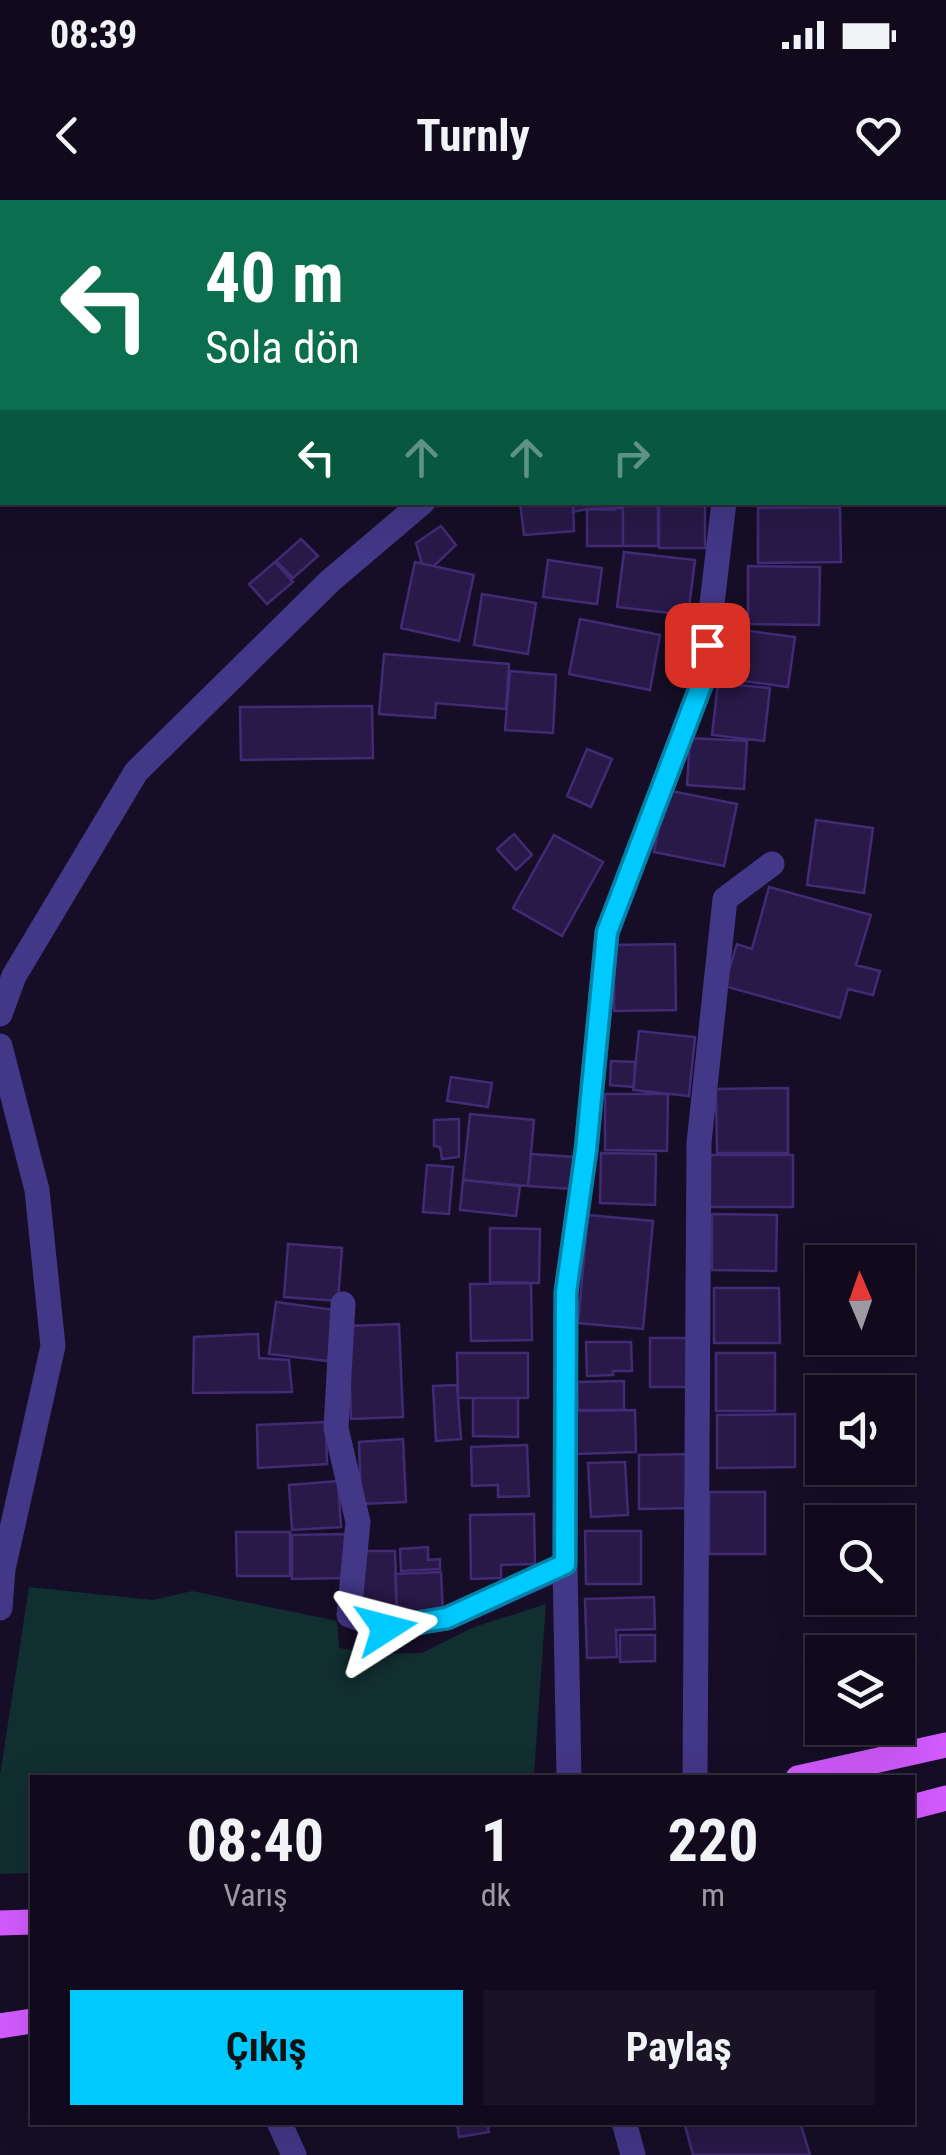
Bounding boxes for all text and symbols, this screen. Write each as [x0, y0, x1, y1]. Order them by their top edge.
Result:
text: 08:39 [50, 13, 137, 57]
icon: back [40, 108, 95, 163]
icon: heart [851, 108, 906, 163]
text: Turnly [416, 109, 530, 162]
text: 40 m [205, 237, 344, 319]
icon: left [40, 240, 170, 370]
text: Sola dön [205, 321, 360, 374]
icon: left [289, 430, 344, 485]
icon: ahead [394, 430, 449, 485]
icon: ahead [499, 430, 554, 485]
icon: right [604, 430, 659, 485]
pin [665, 603, 750, 688]
icon: arrive [680, 618, 735, 673]
north arrow [805, 1245, 915, 1355]
map controls [805, 1245, 915, 1745]
button: sound [805, 1375, 915, 1485]
button: search [805, 1505, 915, 1615]
position arrow [334, 1576, 438, 1680]
button: layers [805, 1635, 915, 1745]
text: 08:40 [187, 1805, 324, 1876]
text: 1 [481, 1805, 511, 1876]
text: 220 [668, 1805, 759, 1876]
text: Varış [223, 1876, 288, 1914]
text: dk [481, 1876, 511, 1914]
text: m [701, 1876, 725, 1914]
button: Çıkış [70, 1990, 463, 2105]
button: Paylaş [483, 1990, 875, 2105]

